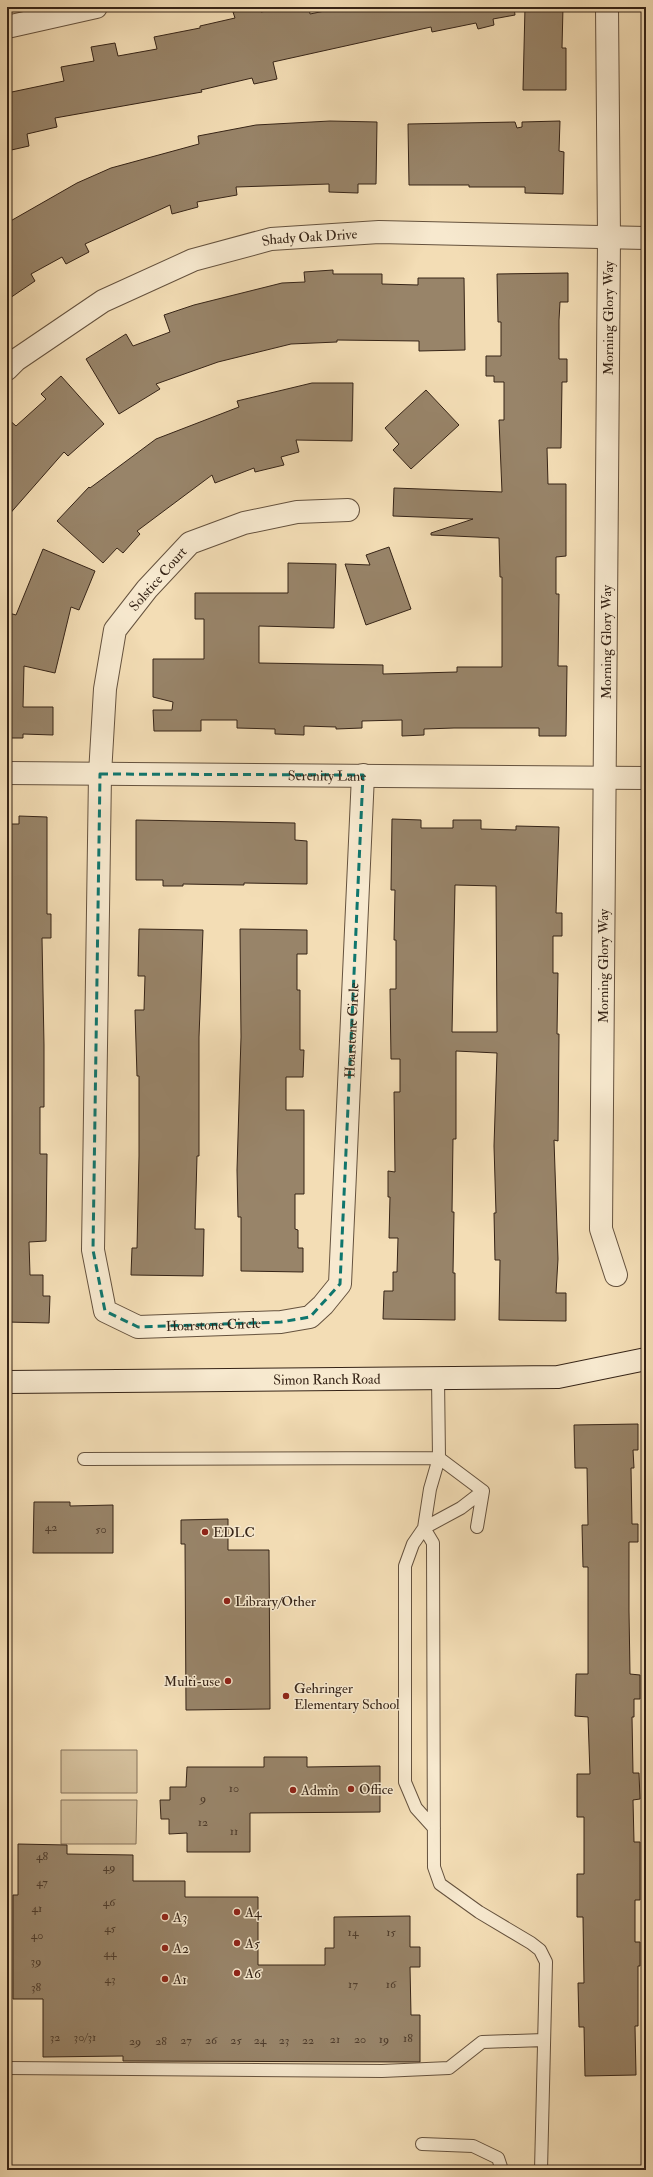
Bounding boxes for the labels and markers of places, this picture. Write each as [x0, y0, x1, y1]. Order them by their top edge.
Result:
place label: EDLC [213, 1524, 255, 1541]
marker: EDLC [200, 1527, 210, 1537]
place label: Library/Other [235, 1593, 317, 1611]
marker: Library/Other [222, 1596, 232, 1606]
place label: Multi-use [164, 1673, 220, 1690]
marker: Multi-use [223, 1676, 233, 1686]
place label: Gehringer Elementary School [294, 1680, 400, 1714]
marker: Gehringer Elementary School [281, 1691, 291, 1701]
place label: Office [359, 1781, 393, 1798]
place label: Admin [300, 1782, 339, 1799]
marker: Office [346, 1784, 356, 1794]
marker: Admin [288, 1785, 298, 1795]
place label: A4 [244, 1904, 263, 1921]
marker: A4 [232, 1907, 242, 1917]
place label: A3 [172, 1909, 187, 1926]
marker: A3 [160, 1912, 170, 1922]
place label: A5 [244, 1935, 261, 1952]
marker: A5 [232, 1938, 242, 1948]
place label: A2 [172, 1940, 189, 1957]
marker: A2 [160, 1943, 170, 1953]
place label: A6 [244, 1965, 262, 1982]
marker: A6 [232, 1968, 242, 1978]
place label: A1 [172, 1971, 187, 1988]
marker: A1 [160, 1974, 170, 1984]

